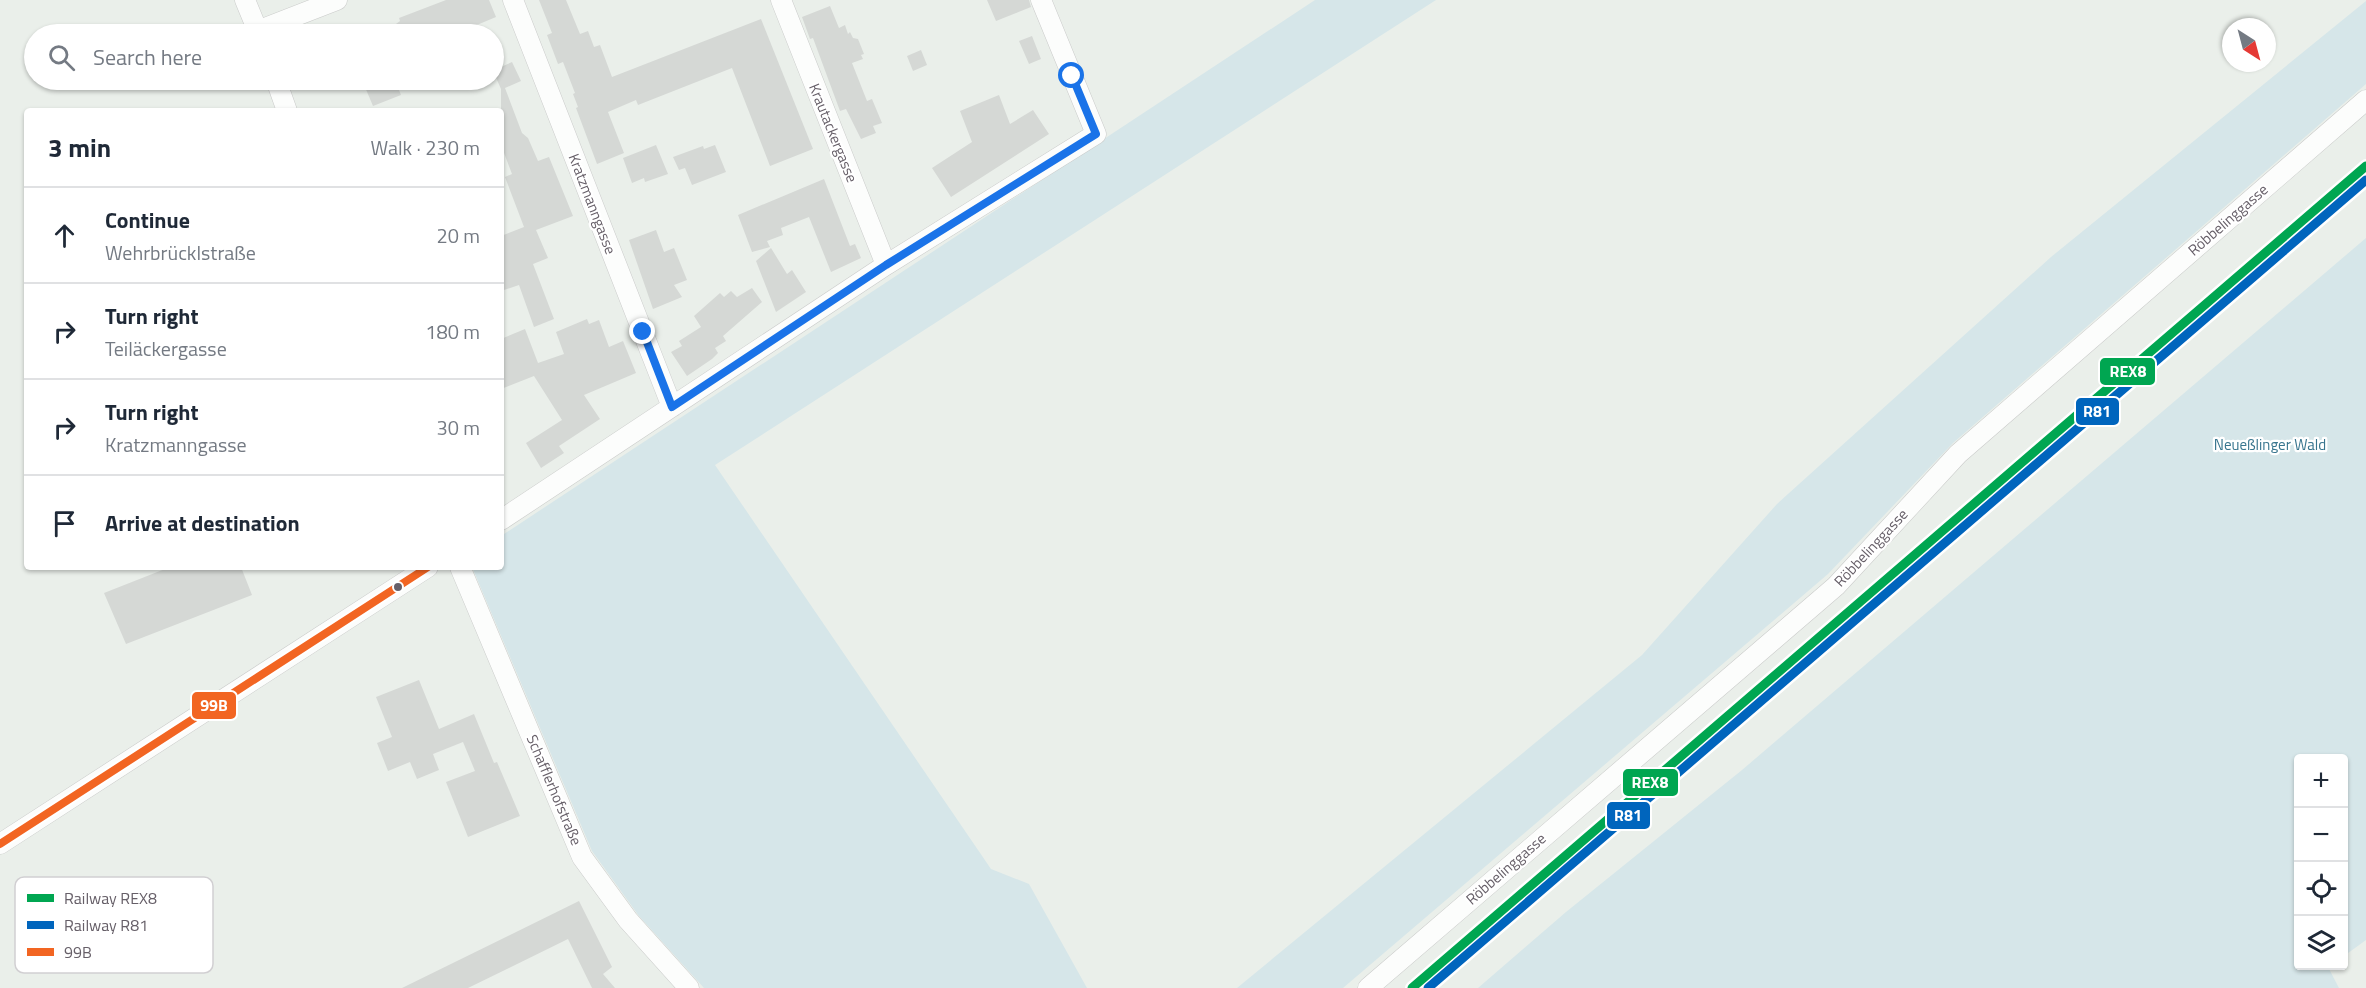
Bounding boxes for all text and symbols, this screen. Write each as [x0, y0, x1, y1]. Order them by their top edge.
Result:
north arrow [2222, 18, 2276, 72]
search box [24, 24, 504, 90]
text: Search here [93, 40, 202, 74]
icon: search [45, 41, 78, 74]
route start [1058, 62, 1084, 88]
street label: Krautackergasse [803, 80, 864, 186]
text: 3 min [48, 128, 111, 167]
text: Walk · 230 m [371, 132, 480, 163]
street label: Kratzmanngasse [563, 150, 622, 258]
street label: Röbbelinggasse [2183, 178, 2273, 261]
text: Continue [105, 203, 190, 237]
icon: ahead [48, 219, 81, 252]
text: 20 m [436, 220, 480, 251]
text: Wehrbrücklstraße [105, 237, 256, 268]
text: Turn right [105, 299, 199, 333]
icon: right [48, 315, 81, 348]
text: 180 m [425, 316, 480, 347]
route end [629, 318, 655, 344]
text: Teiläckergasse [105, 333, 227, 364]
line badge: REX8 [2099, 357, 2156, 386]
text: REX8 [2110, 359, 2146, 383]
text: Turn right [105, 395, 199, 429]
line badge: R81 [2075, 397, 2120, 426]
text: R81 [2083, 399, 2111, 423]
icon: right [48, 411, 81, 444]
text: 30 m [436, 412, 480, 443]
text: Kratzmanngasse [105, 429, 247, 460]
park label: Neueßlinger Wald [2214, 433, 2326, 456]
street label: Röbbelinggasse [1828, 503, 1913, 592]
text: Arrive at destination [105, 506, 300, 540]
icon: arrive [48, 507, 81, 540]
unlabelled marker [392, 581, 404, 593]
line badge: 99B [191, 691, 237, 720]
text: 99B [200, 693, 228, 717]
street label: Schafflerhofstraße [521, 731, 588, 849]
map controls [2294, 754, 2348, 970]
button: + [2294, 754, 2348, 808]
line badge: REX8 [1622, 768, 1679, 797]
text: REX8 [1632, 770, 1668, 794]
line badge: R81 [1606, 801, 1651, 830]
text: R81 [1614, 803, 1642, 827]
button: − [2294, 808, 2348, 862]
street label: Röbbelinggasse [1461, 827, 1551, 910]
button: locate [2294, 862, 2348, 916]
legend [15, 877, 213, 973]
text: Railway REX8 [64, 886, 157, 910]
text: Railway R81 [64, 913, 148, 937]
button: layers [2294, 916, 2348, 970]
text: 99B [64, 940, 92, 964]

